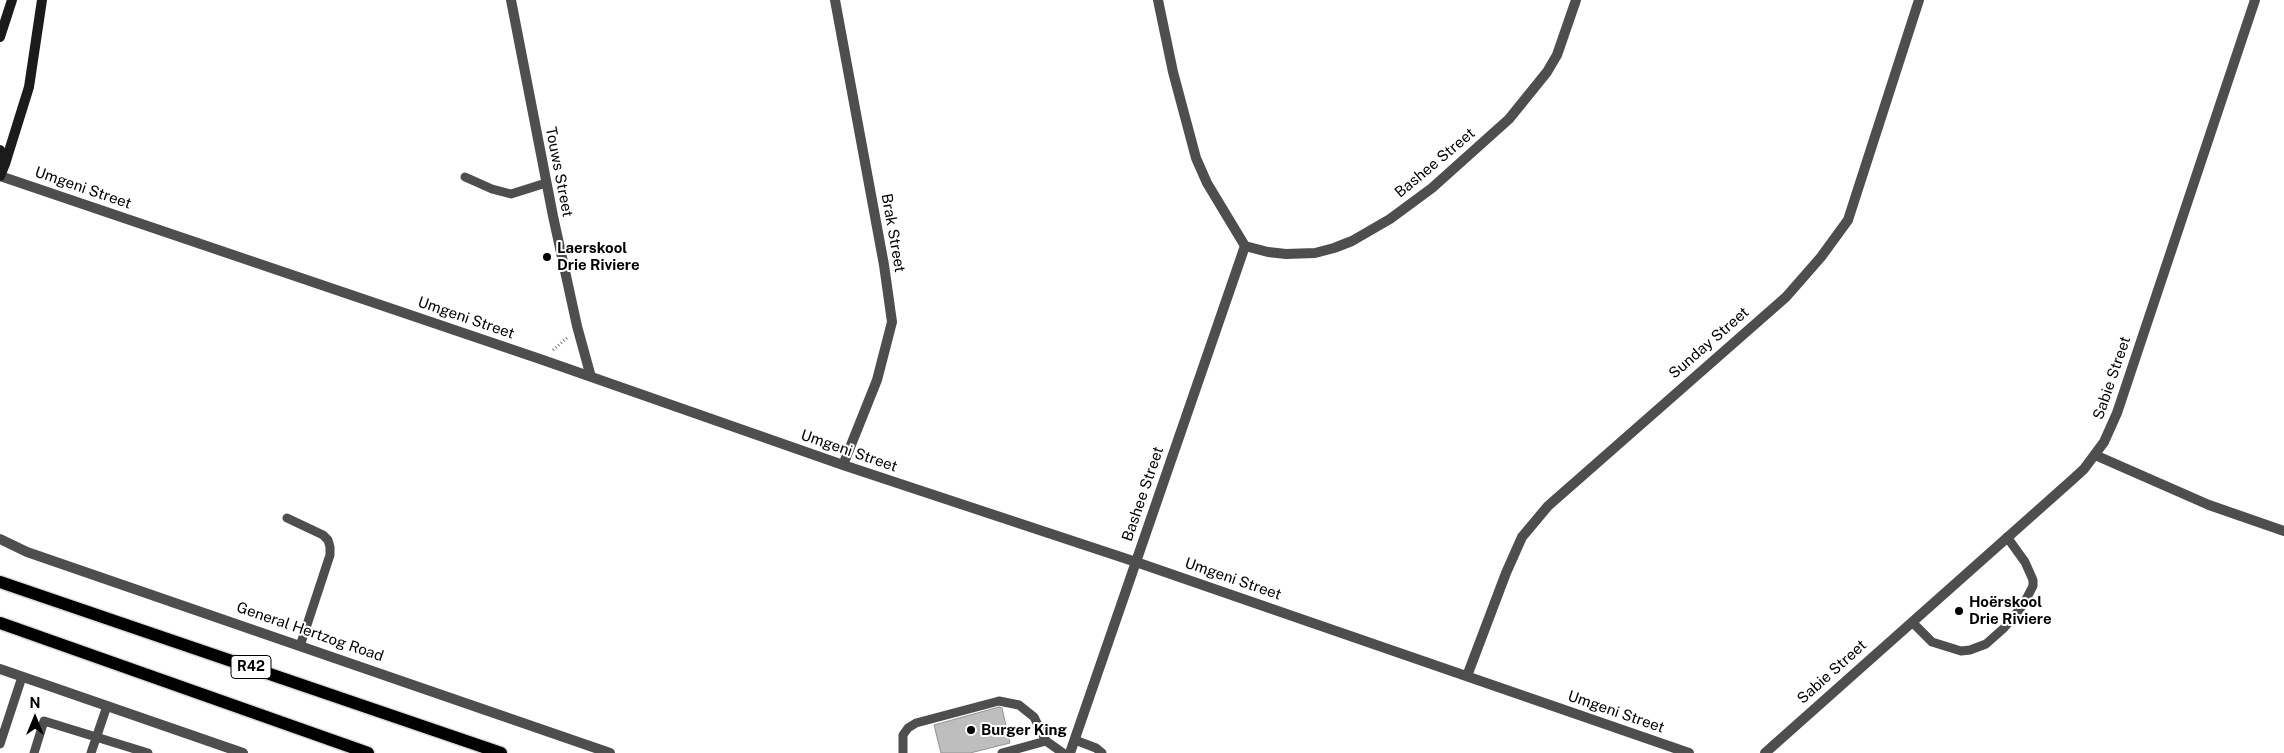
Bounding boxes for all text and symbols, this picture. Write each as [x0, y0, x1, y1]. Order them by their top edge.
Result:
street label: Bashee Street [1391, 124, 1479, 202]
street label: Touws Street [541, 125, 577, 219]
street label: Umgeni Street [32, 163, 134, 213]
street label: Brak Street [877, 192, 909, 274]
place label: Laerskool Drie Riviere [557, 239, 640, 274]
marker: Laerskool Drie Riviere [541, 251, 553, 263]
street label: Umgeni Street [415, 293, 517, 343]
street label: Sunday Street [1665, 303, 1753, 383]
street label: Sabie Street [2089, 334, 2135, 422]
street label: Umgeni Street [798, 426, 900, 476]
street label: Bashee Street [1118, 444, 1168, 544]
street label: Umgeni Street [1182, 554, 1284, 604]
place label: Hoërskool Drie Riviere [1969, 593, 2052, 628]
street label: General Hertzog Road [234, 598, 386, 666]
marker: Hoërskool Drie Riviere [1953, 605, 1965, 617]
street label: Sabie Street [1794, 636, 1870, 708]
road number: R42 [231, 656, 271, 679]
street label: Umgeni Street [1565, 687, 1667, 737]
north arrow [10, 693, 60, 743]
text: N [30, 695, 40, 711]
place label: Burger King [981, 721, 1067, 739]
marker: Burger King [965, 724, 977, 736]

